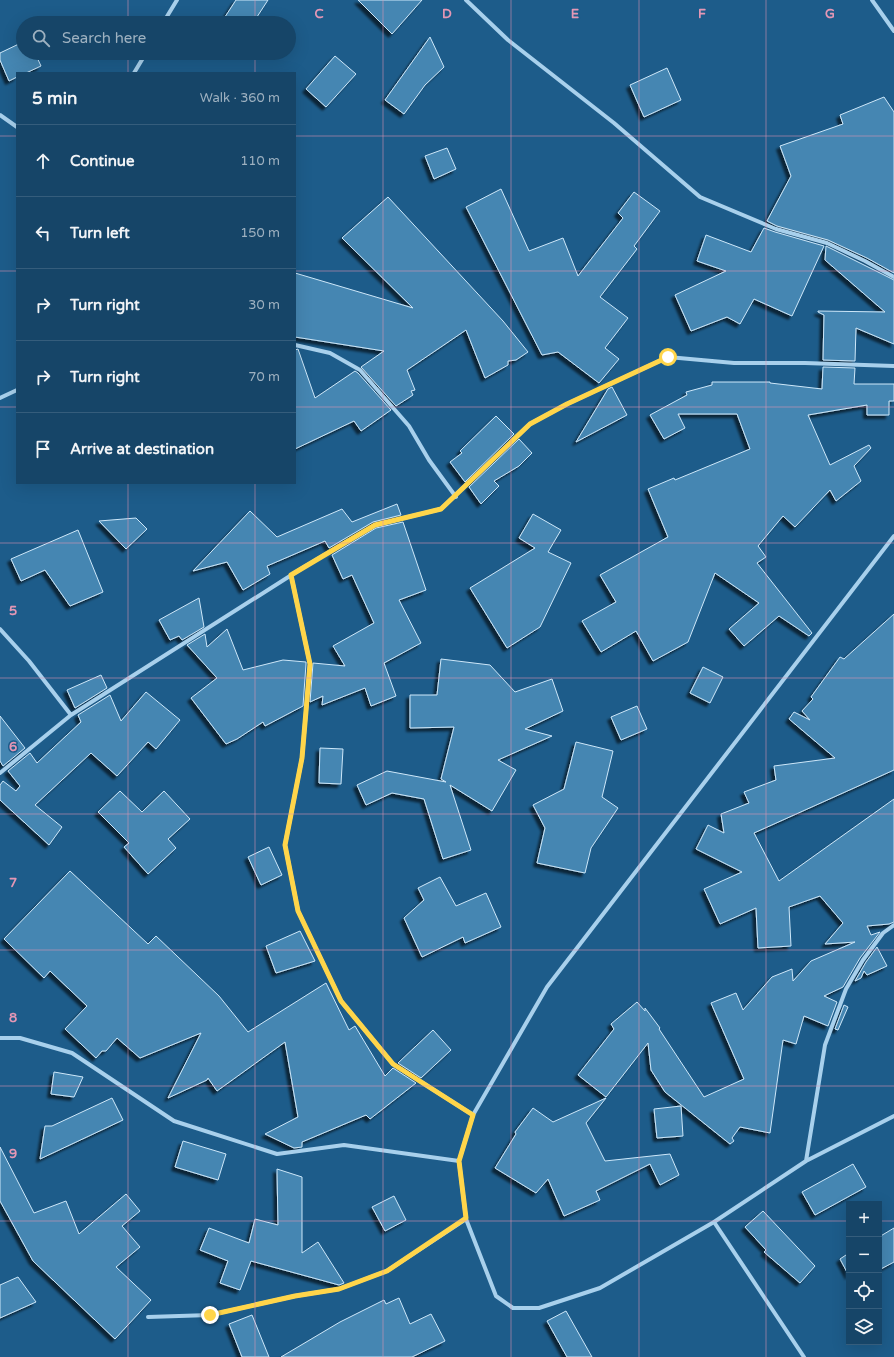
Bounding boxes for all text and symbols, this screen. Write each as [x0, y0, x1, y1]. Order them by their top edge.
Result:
text: C [314, 6, 324, 22]
text: D [442, 6, 452, 22]
text: E [571, 6, 579, 22]
text: F [698, 6, 706, 22]
text: G [825, 6, 835, 22]
search box [16, 16, 296, 60]
icon: search [30, 27, 52, 49]
text: Search here [62, 29, 146, 47]
text: 5 min [32, 88, 77, 109]
text: Walk · 360 m [200, 90, 280, 106]
icon: ahead [32, 150, 54, 172]
text: Continue [70, 152, 134, 170]
text: 110 m [240, 153, 280, 169]
icon: left [32, 222, 54, 244]
text: Turn left [70, 224, 130, 242]
text: 150 m [240, 225, 280, 241]
icon: right [32, 294, 54, 316]
text: Turn right [70, 296, 140, 314]
text: 30 m [248, 297, 280, 313]
route start [659, 348, 677, 366]
icon: right [32, 366, 54, 388]
text: Turn right [70, 368, 140, 386]
text: 70 m [248, 369, 280, 385]
icon: arrive [32, 438, 54, 460]
text: Arrive at destination [70, 440, 214, 458]
text: 5 [9, 603, 17, 619]
text: 6 [9, 739, 17, 755]
text: 7 [9, 875, 17, 891]
text: 8 [9, 1010, 17, 1026]
text: 9 [9, 1146, 17, 1162]
map controls [846, 1201, 882, 1345]
button: + [846, 1201, 882, 1237]
button: − [846, 1237, 882, 1273]
button: locate [846, 1273, 882, 1309]
route end [201, 1306, 219, 1324]
button: layers [846, 1309, 882, 1345]

